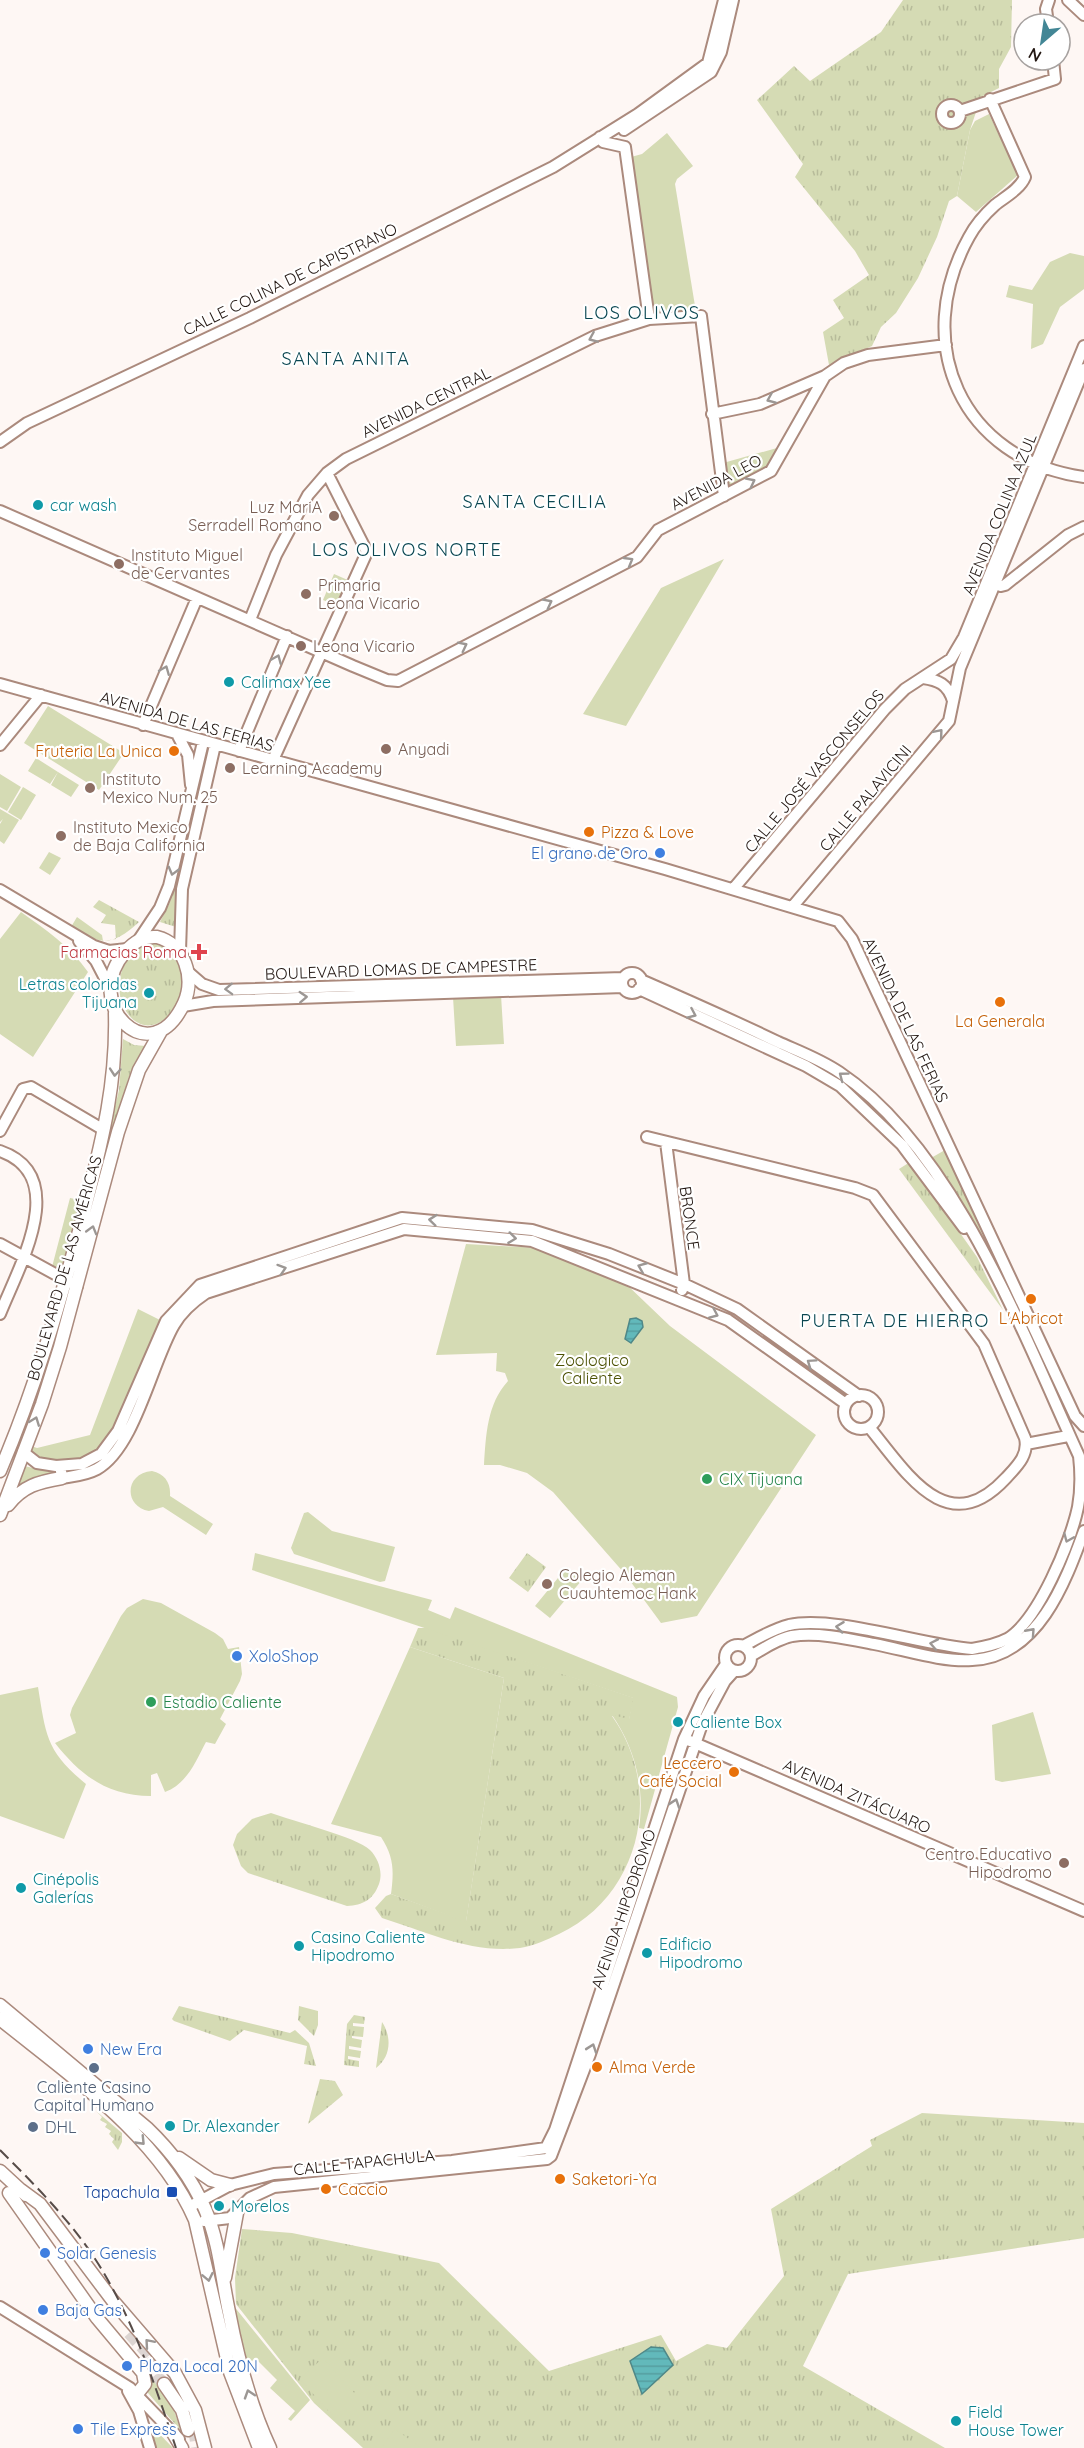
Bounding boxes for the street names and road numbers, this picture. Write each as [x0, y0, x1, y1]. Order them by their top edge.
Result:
street label: CALLE COLINA DE CAPISTRANO [180, 218, 400, 340]
street label: AVENIDA CENTRAL [358, 362, 494, 442]
street label: AVENIDA COLINA AZUL [957, 430, 1041, 598]
street label: AVENIDA LEO [667, 450, 765, 514]
street label: CALLE JOSÉ VASCONSELOS [740, 685, 888, 857]
street label: AVENIDA DE LAS FERIAS [98, 687, 276, 755]
street label: CALLE PALAVICINI [815, 741, 915, 855]
street label: AVENIDA DE LAS FERIAS [859, 934, 953, 1106]
street label: BOULEVARD LOMAS DE CAMPESTRE [265, 954, 537, 984]
street label: BOULEVARD DE LAS AMÉRICAS [22, 1153, 106, 1383]
street label: BRONCE [676, 1185, 704, 1251]
street label: AVENIDA ZITÁCUARO [780, 1754, 934, 1838]
street label: AVENIDA HIPÓDROMO [586, 1827, 660, 1991]
street label: CALLE TAPACHULA [292, 2145, 436, 2179]

